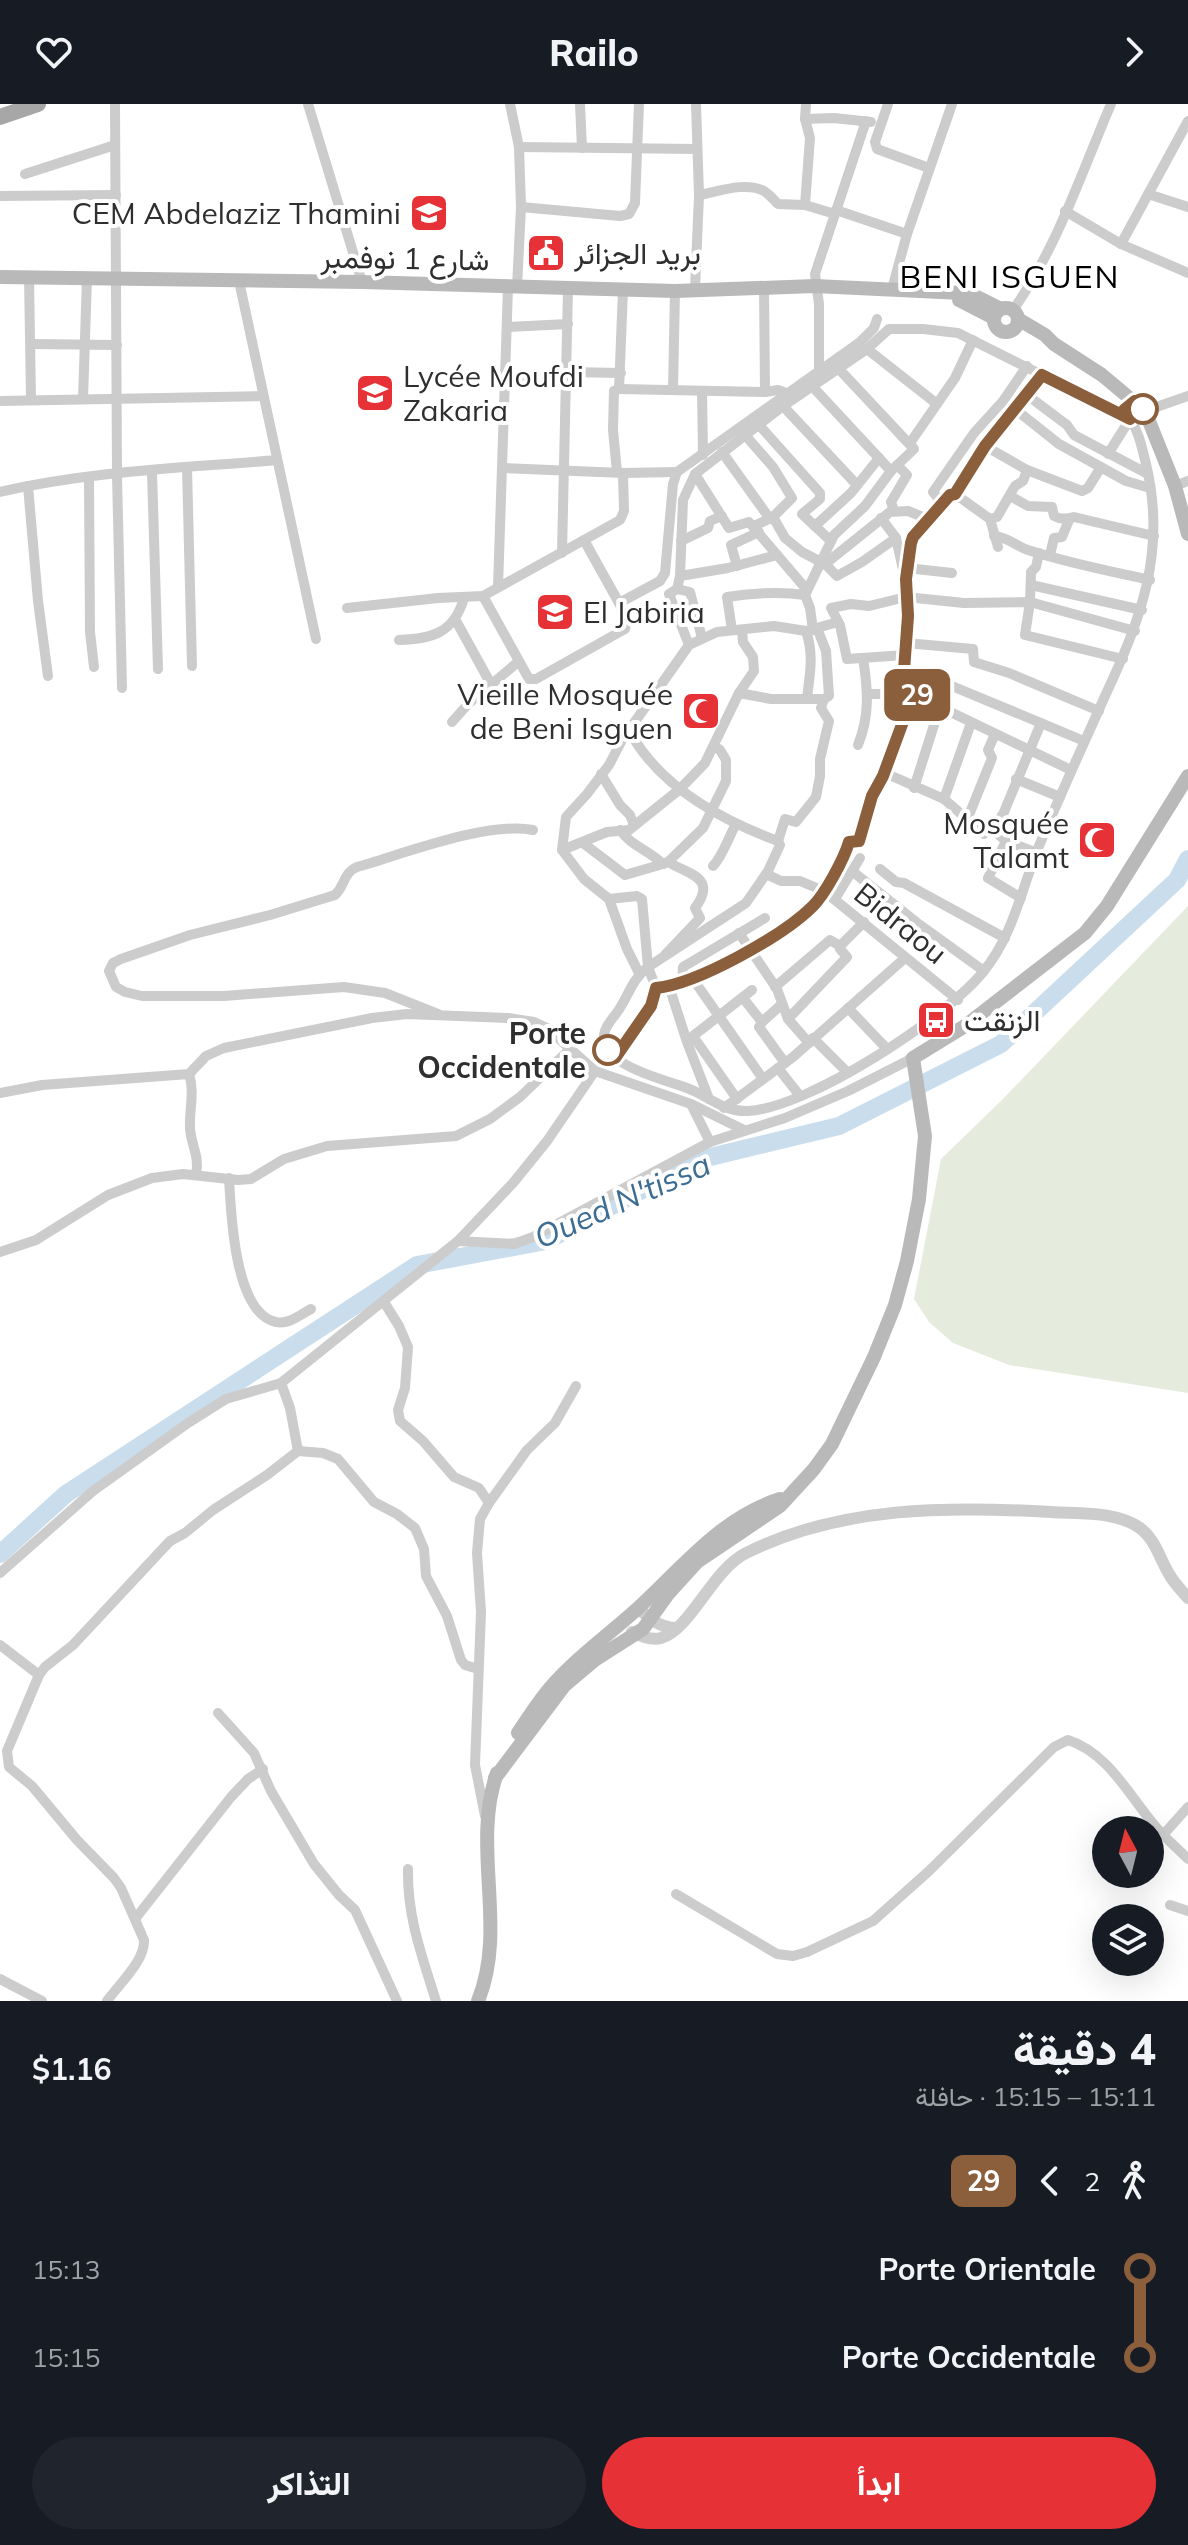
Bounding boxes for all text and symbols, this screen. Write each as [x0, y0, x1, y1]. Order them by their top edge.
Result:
icon: heart [32, 30, 76, 74]
text: Railo [549, 30, 639, 75]
icon: forward [1112, 30, 1156, 74]
school or university icon: CEM Abdelaziz Thamini [408, 192, 450, 234]
place label: CEM Abdelaziz Thamini [72, 194, 401, 232]
public building icon: بريد الجزائر [525, 232, 567, 274]
place label: بريد الجزائر [573, 234, 701, 272]
street label: شارع 1 نوفمبر [319, 238, 490, 280]
district label: BENI ISGUEN [900, 256, 1120, 296]
place label: Lycée Moufdi Zakaria [403, 357, 584, 429]
school or university icon: Lycée Moufdi Zakaria [354, 372, 396, 414]
unlabelled marker [1128, 394, 1158, 424]
school or university icon: El Jabiria [534, 591, 576, 633]
place label: El Jabiria [583, 593, 705, 631]
line badge: 29 [881, 669, 953, 721]
place label: Vieille Mosquée de Beni Isguen [457, 675, 673, 747]
text: 29 [900, 677, 934, 712]
mosque icon: Vieille Mosquée de Beni Isguen [680, 690, 722, 732]
place label: Mosquée Talamt [943, 804, 1069, 876]
mosque icon: Mosquée Talamt [1076, 819, 1118, 861]
street label: Bidraou [847, 874, 955, 972]
bus stop icon: الزنقت [915, 999, 957, 1041]
place label: الزنقت [964, 1001, 1041, 1039]
place label: Porte Occidentale [417, 1014, 586, 1086]
marker: Porte Occidentale [593, 1035, 623, 1065]
water label: Oued N'tissa [528, 1143, 716, 1257]
north arrow [1092, 1816, 1164, 1888]
map controls [1092, 1816, 1164, 1976]
button: layers [1092, 1904, 1164, 1976]
text: 4 دقيقة [1013, 2021, 1156, 2076]
text: $1.16 [32, 2050, 111, 2088]
text: 15:11 – 15:15 · حافلة [915, 2080, 1156, 2113]
icon: back [1028, 2159, 1072, 2203]
icon: walk [1112, 2159, 1156, 2203]
text: 29 [967, 2163, 1000, 2198]
text: 2 [1084, 2165, 1100, 2198]
text: Porte Orientale [879, 2250, 1096, 2288]
text: 15:13 [32, 2253, 100, 2286]
text: Porte Occidentale [842, 2338, 1096, 2376]
text: 15:15 [32, 2341, 100, 2374]
button: التذاكر [32, 2437, 586, 2529]
button: ابدأ [602, 2437, 1156, 2529]

